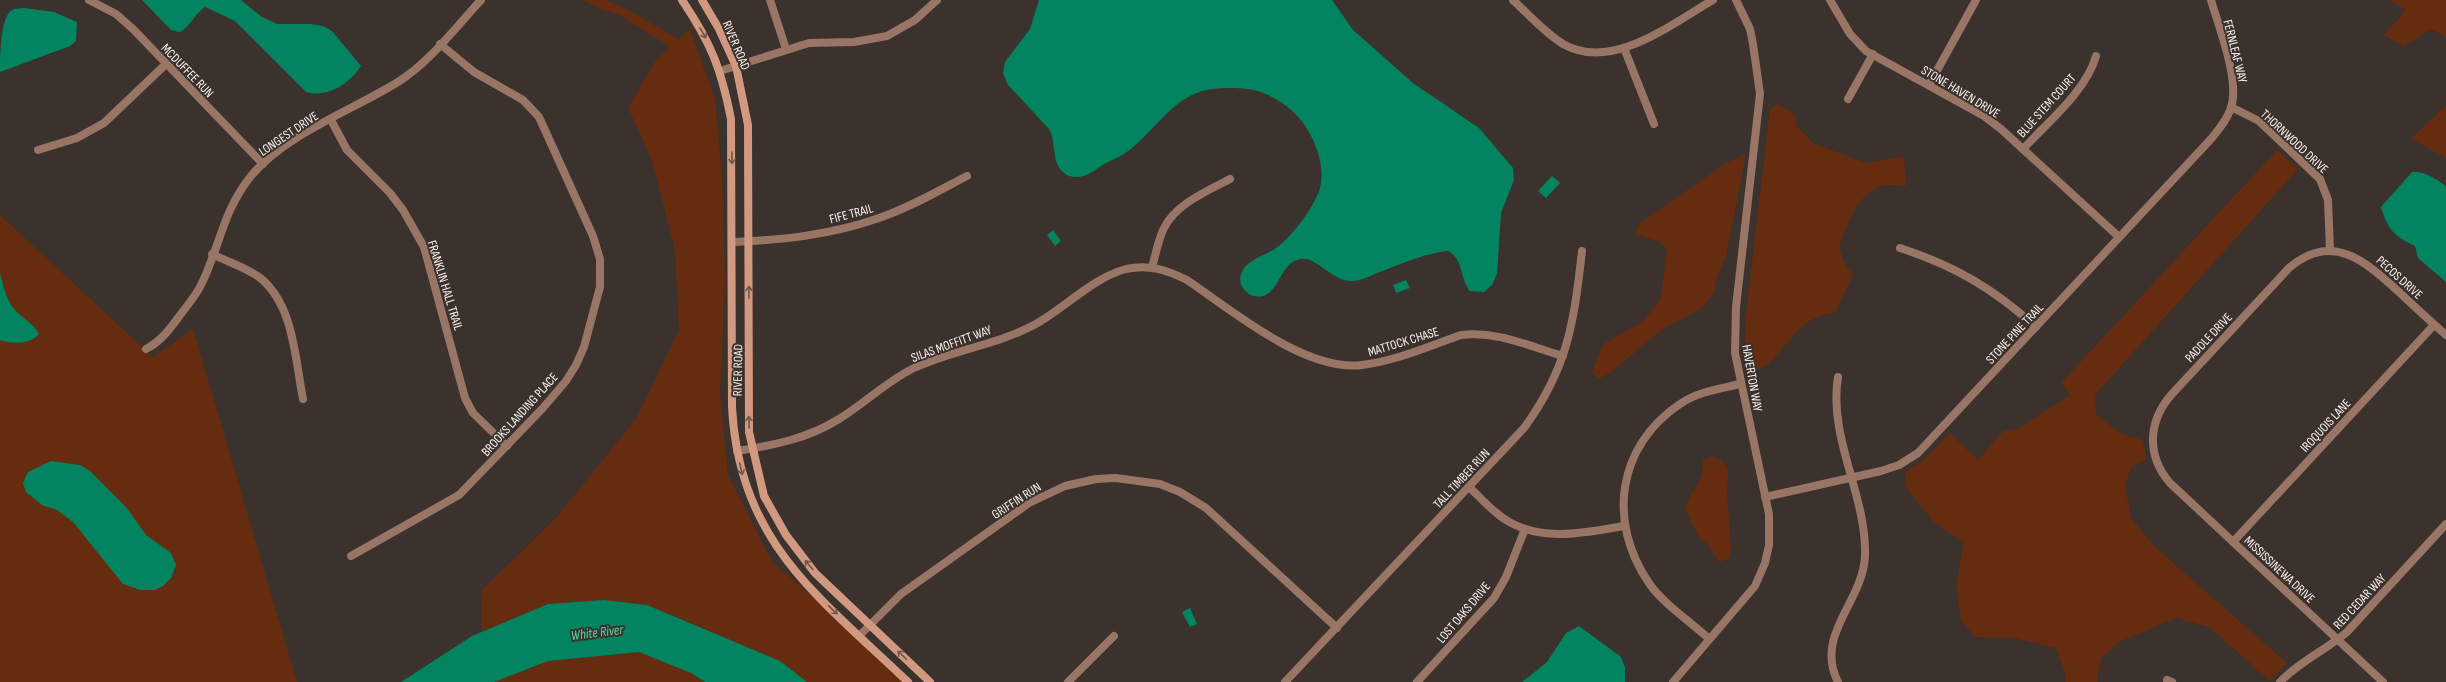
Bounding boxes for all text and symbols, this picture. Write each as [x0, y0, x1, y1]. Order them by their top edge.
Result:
street label: RIVER ROAD [719, 18, 754, 73]
street label: FERNLEAF WAY [2219, 18, 2251, 85]
one-way arrow [699, 27, 707, 39]
street label: MCDUFFEE RUN [158, 40, 217, 101]
street label: STONE HAVEN DRIVE [1918, 62, 2003, 122]
street label: BLUE STEM COURT [2014, 70, 2080, 141]
street label: THORNWOOD DRIVE [2257, 106, 2332, 177]
street label: LONGEST DRIVE [256, 108, 321, 160]
one-way arrow [728, 151, 736, 164]
street label: FIFE TRAIL [828, 200, 875, 227]
street label: FRANKLIN HALL TRAIL [424, 238, 466, 332]
street label: PECOS DRIVE [2373, 253, 2426, 303]
one-way arrow [745, 286, 753, 299]
street label: STONE PINE TRAIL [1983, 300, 2047, 367]
street label: PADDLE DRIVE [2182, 310, 2236, 366]
street label: SILAS MOFFITT WAY [909, 322, 994, 366]
street label: MATTOCK CHASE [1366, 324, 1441, 360]
street label: RIVER ROAD [730, 344, 746, 396]
street label: HAVERTON WAY [1738, 344, 1766, 413]
street label: BROOKS LANDING PLACE [478, 370, 561, 460]
street label: IROQUOIS LANE [2297, 396, 2354, 456]
one-way arrow [745, 416, 752, 429]
street label: TALL TIMBER RUN [1430, 445, 1493, 512]
one-way arrow [738, 462, 745, 475]
street label: GRIFFIN RUN [989, 479, 1044, 523]
street label: MISSISSINEWA DRIVE [2240, 533, 2318, 607]
one-way arrow [804, 560, 813, 570]
street label: RED CEDAR WAY [2330, 570, 2390, 633]
street label: LOST OAKS DRIVE [1433, 579, 1494, 647]
one-way arrow [828, 606, 838, 615]
water label: White River [570, 621, 625, 644]
one-way arrow [897, 650, 907, 660]

